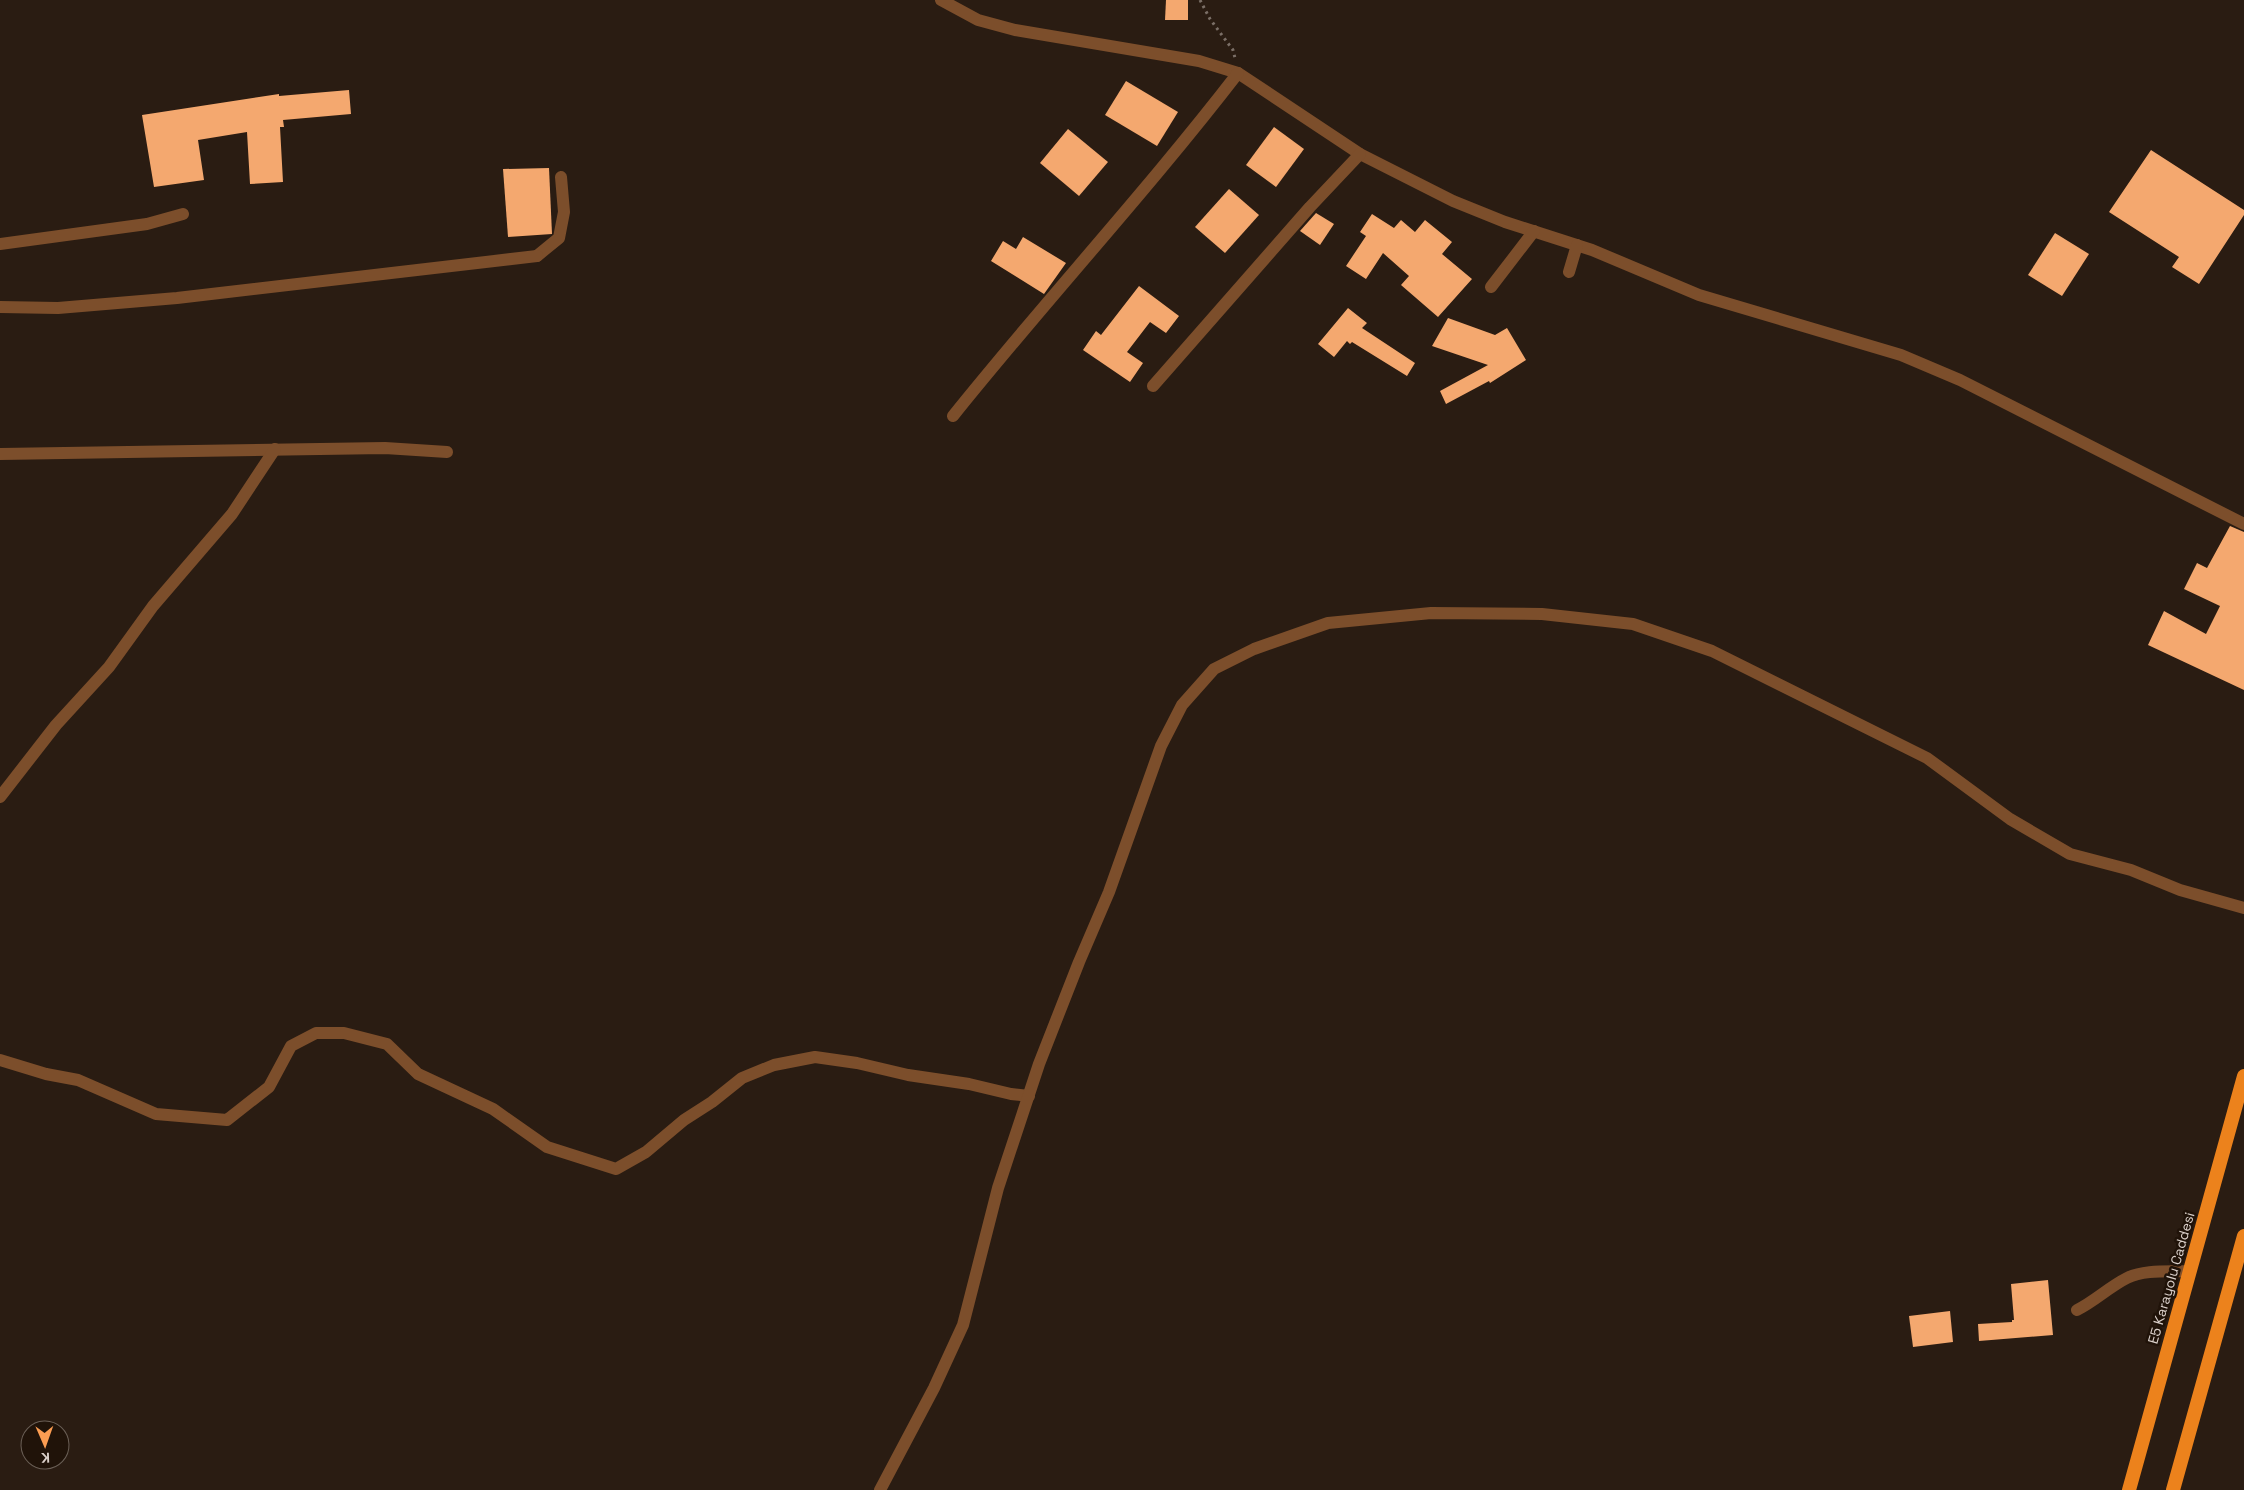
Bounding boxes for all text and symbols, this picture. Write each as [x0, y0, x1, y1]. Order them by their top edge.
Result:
street label: E5 Karayolu Caddesi [2144, 1210, 2198, 1346]
north arrow [20, 1420, 70, 1470]
text: K [41, 1449, 50, 1467]

